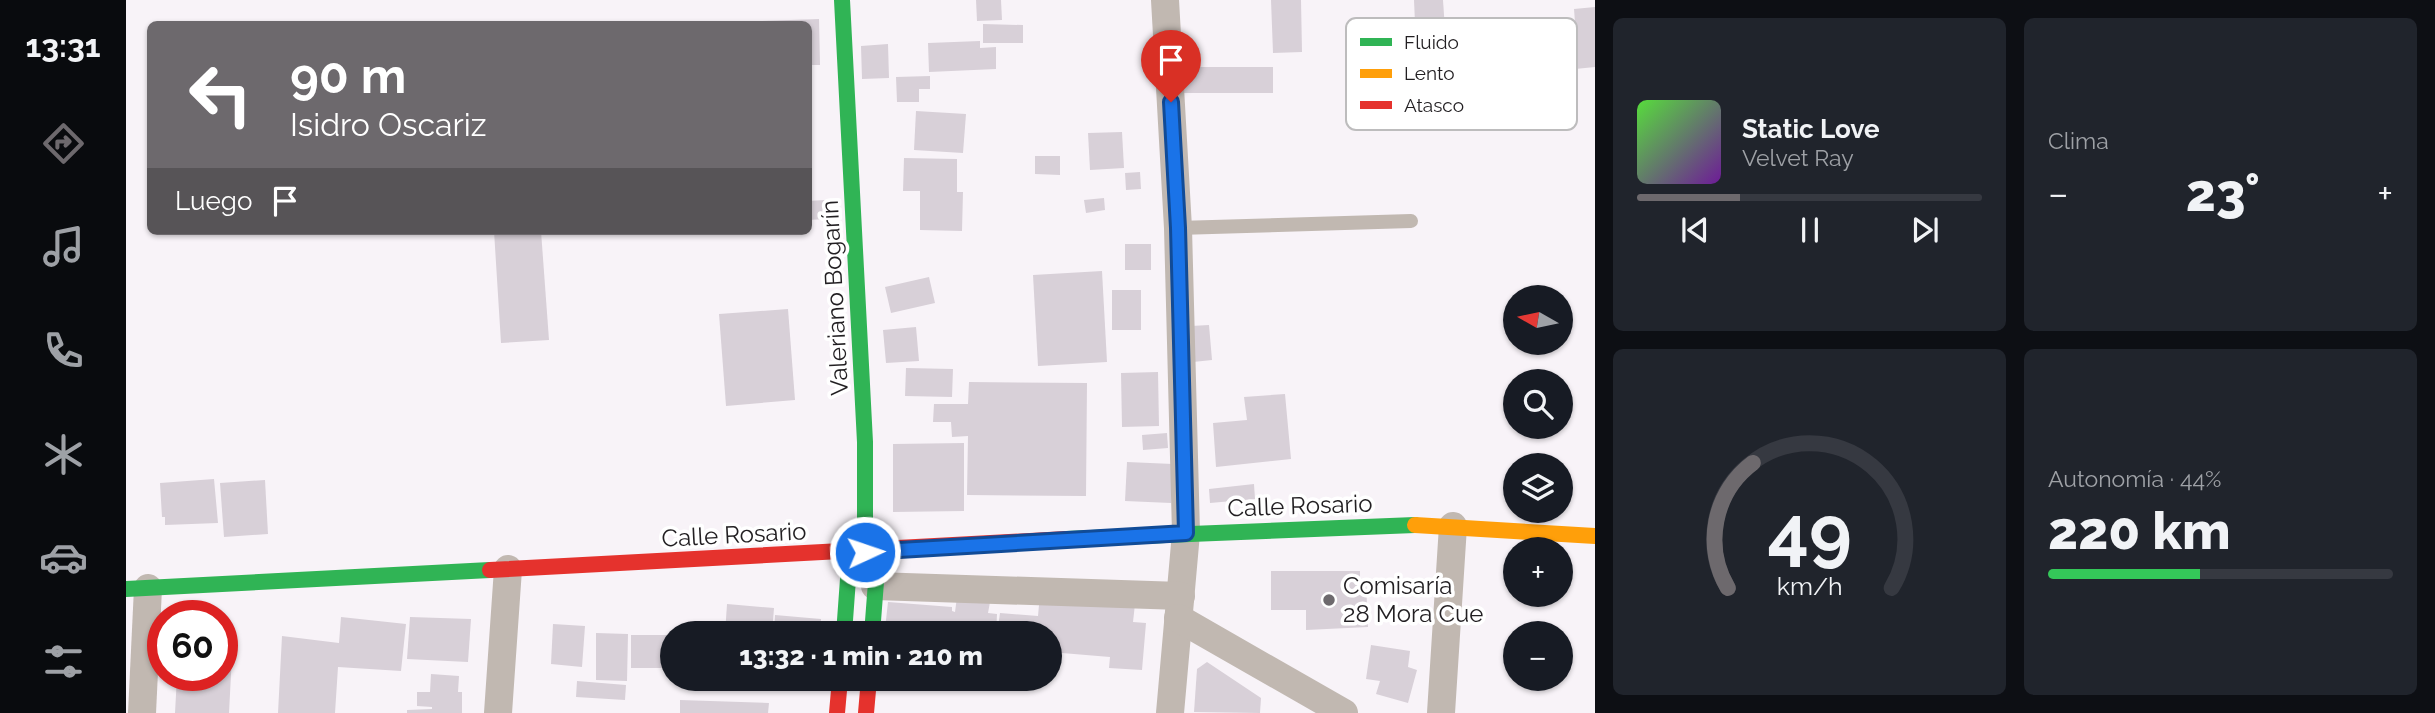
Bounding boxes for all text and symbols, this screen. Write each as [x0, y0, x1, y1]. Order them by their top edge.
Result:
legend [1346, 18, 1577, 130]
text: 13:31 [25, 27, 101, 64]
pin [1141, 30, 1201, 102]
text: Fluido [1404, 31, 1459, 53]
icon: arrive [1152, 41, 1190, 79]
text: 90 m [290, 47, 406, 104]
icon: left [175, 49, 266, 140]
text: Lento [1404, 62, 1455, 84]
text: Atasco [1404, 94, 1464, 116]
text: Isidro Oscariz [290, 106, 486, 143]
text: Static Love [1742, 114, 1880, 144]
icon: directions [39, 119, 88, 168]
text: Clima [2048, 127, 2109, 154]
text: Velvet Ray [1742, 144, 1854, 171]
text: 23° [2186, 162, 2260, 223]
text: − [2048, 171, 2068, 216]
text: + [2377, 171, 2393, 216]
icon: arrive [266, 182, 304, 220]
text: Luego [175, 186, 252, 216]
street label: Valeriano Bogarín [815, 200, 854, 397]
icon: previous [1676, 211, 1714, 249]
icon: pause [1791, 211, 1829, 249]
icon: next [1906, 211, 1944, 249]
icon: music [39, 222, 88, 271]
north arrow [1503, 285, 1573, 355]
map controls [1503, 285, 1573, 691]
icon: phone [39, 326, 88, 375]
button: search [1503, 369, 1573, 439]
icon: climate [39, 430, 88, 479]
button: layers [1503, 453, 1573, 523]
text: Autonomía · 44% [2048, 465, 2222, 492]
street label: Calle Rosario [1227, 488, 1373, 523]
text: 49 [1767, 490, 1852, 575]
text: 220 km [2048, 500, 2231, 561]
position arrow [828, 515, 902, 589]
street label: Calle Rosario [661, 516, 807, 553]
icon: car [39, 533, 88, 582]
button: + [1503, 537, 1573, 607]
place label: Comisaría 28 Mora Cue [1343, 571, 1483, 628]
text: km/h [1777, 571, 1842, 601]
marker: Comisaría 28 Mora Cue [1321, 592, 1337, 608]
speed limit sign: 60 [147, 600, 238, 691]
button: − [1503, 621, 1573, 691]
icon: filters [39, 637, 88, 686]
text: 13:32 · 1 min · 210 m [739, 641, 983, 671]

